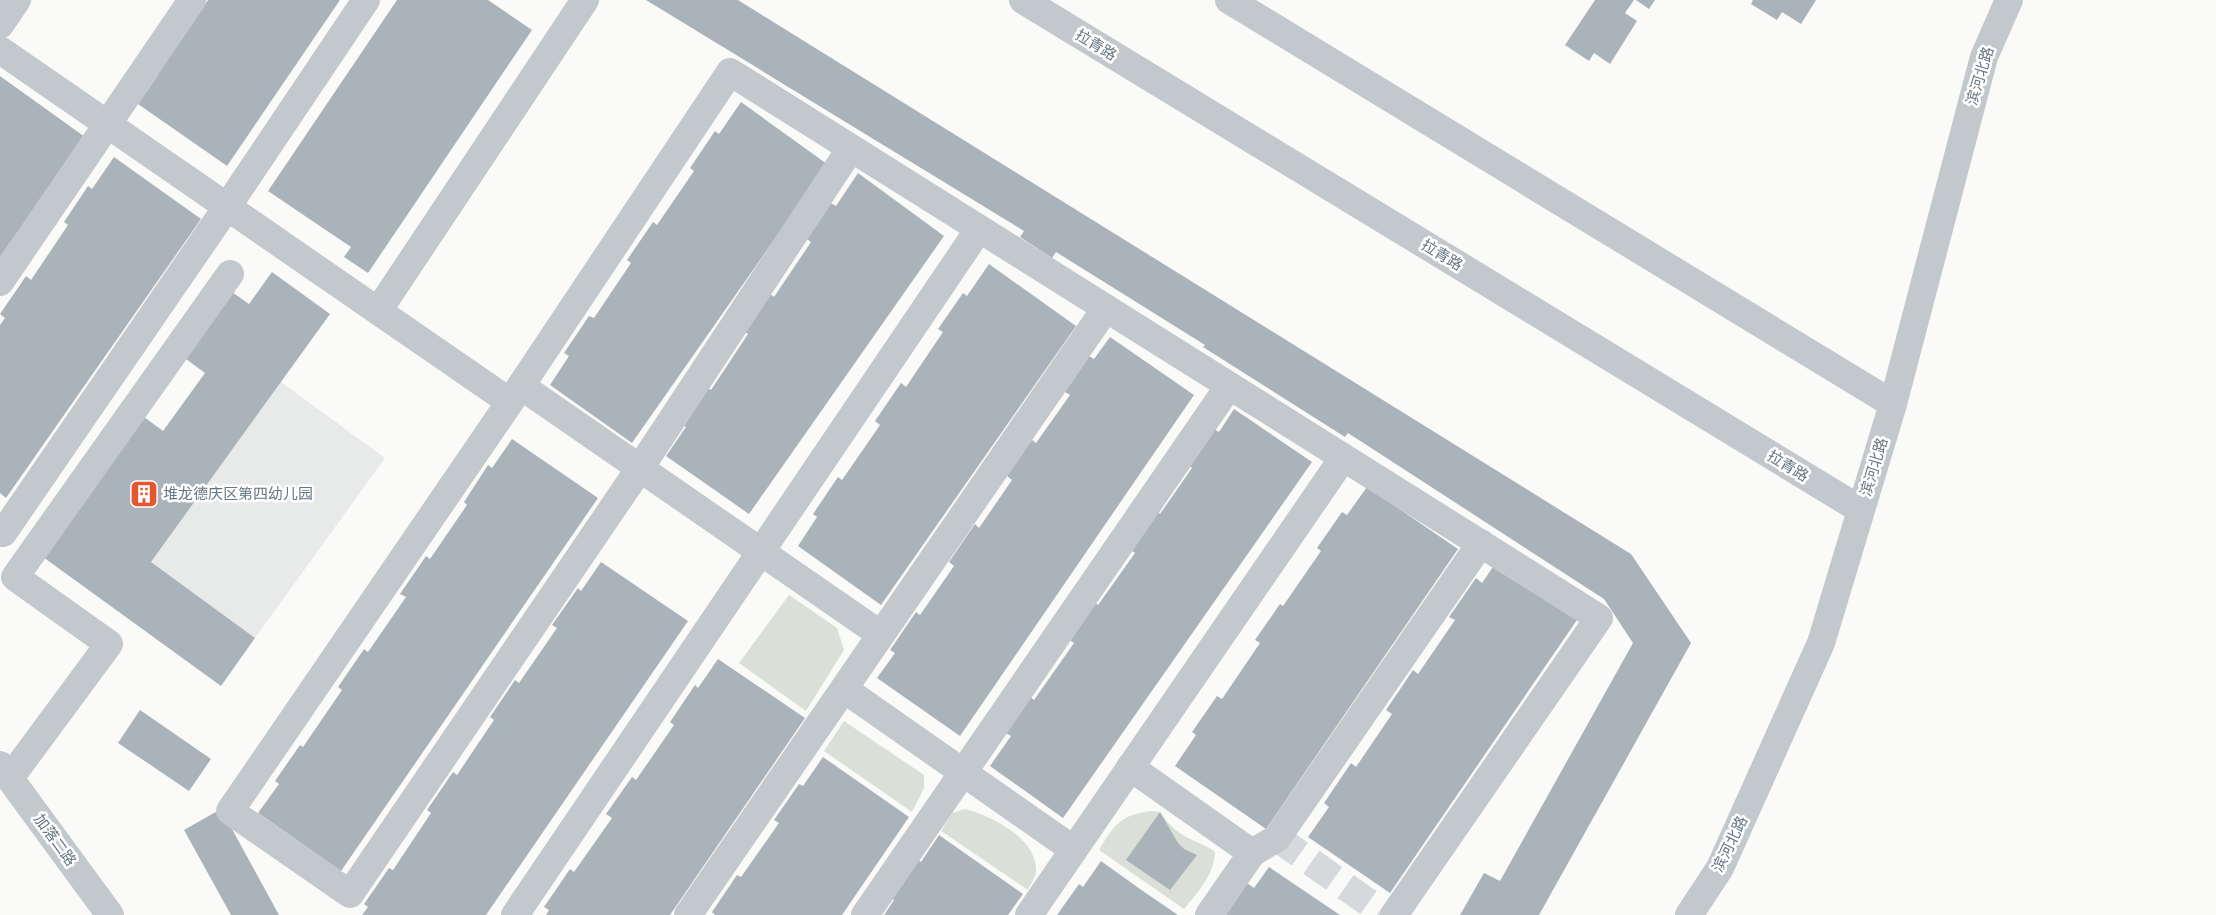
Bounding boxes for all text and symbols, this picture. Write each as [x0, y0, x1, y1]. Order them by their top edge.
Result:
street label: 拉青路 [1072, 26, 1120, 64]
street label: 滨河北路 [1963, 45, 1997, 107]
street label: 拉青路 [1418, 236, 1466, 274]
street label: 滨河北路 [1857, 436, 1891, 498]
street label: 拉青路 [1764, 447, 1812, 485]
building icon: 堆龙德庆区第四幼儿园 [129, 479, 159, 509]
place label: 堆龙德庆区第四幼儿园 [163, 485, 313, 503]
street label: 加落二路 [30, 810, 80, 870]
street label: 滨河北路 [1709, 813, 1751, 875]

